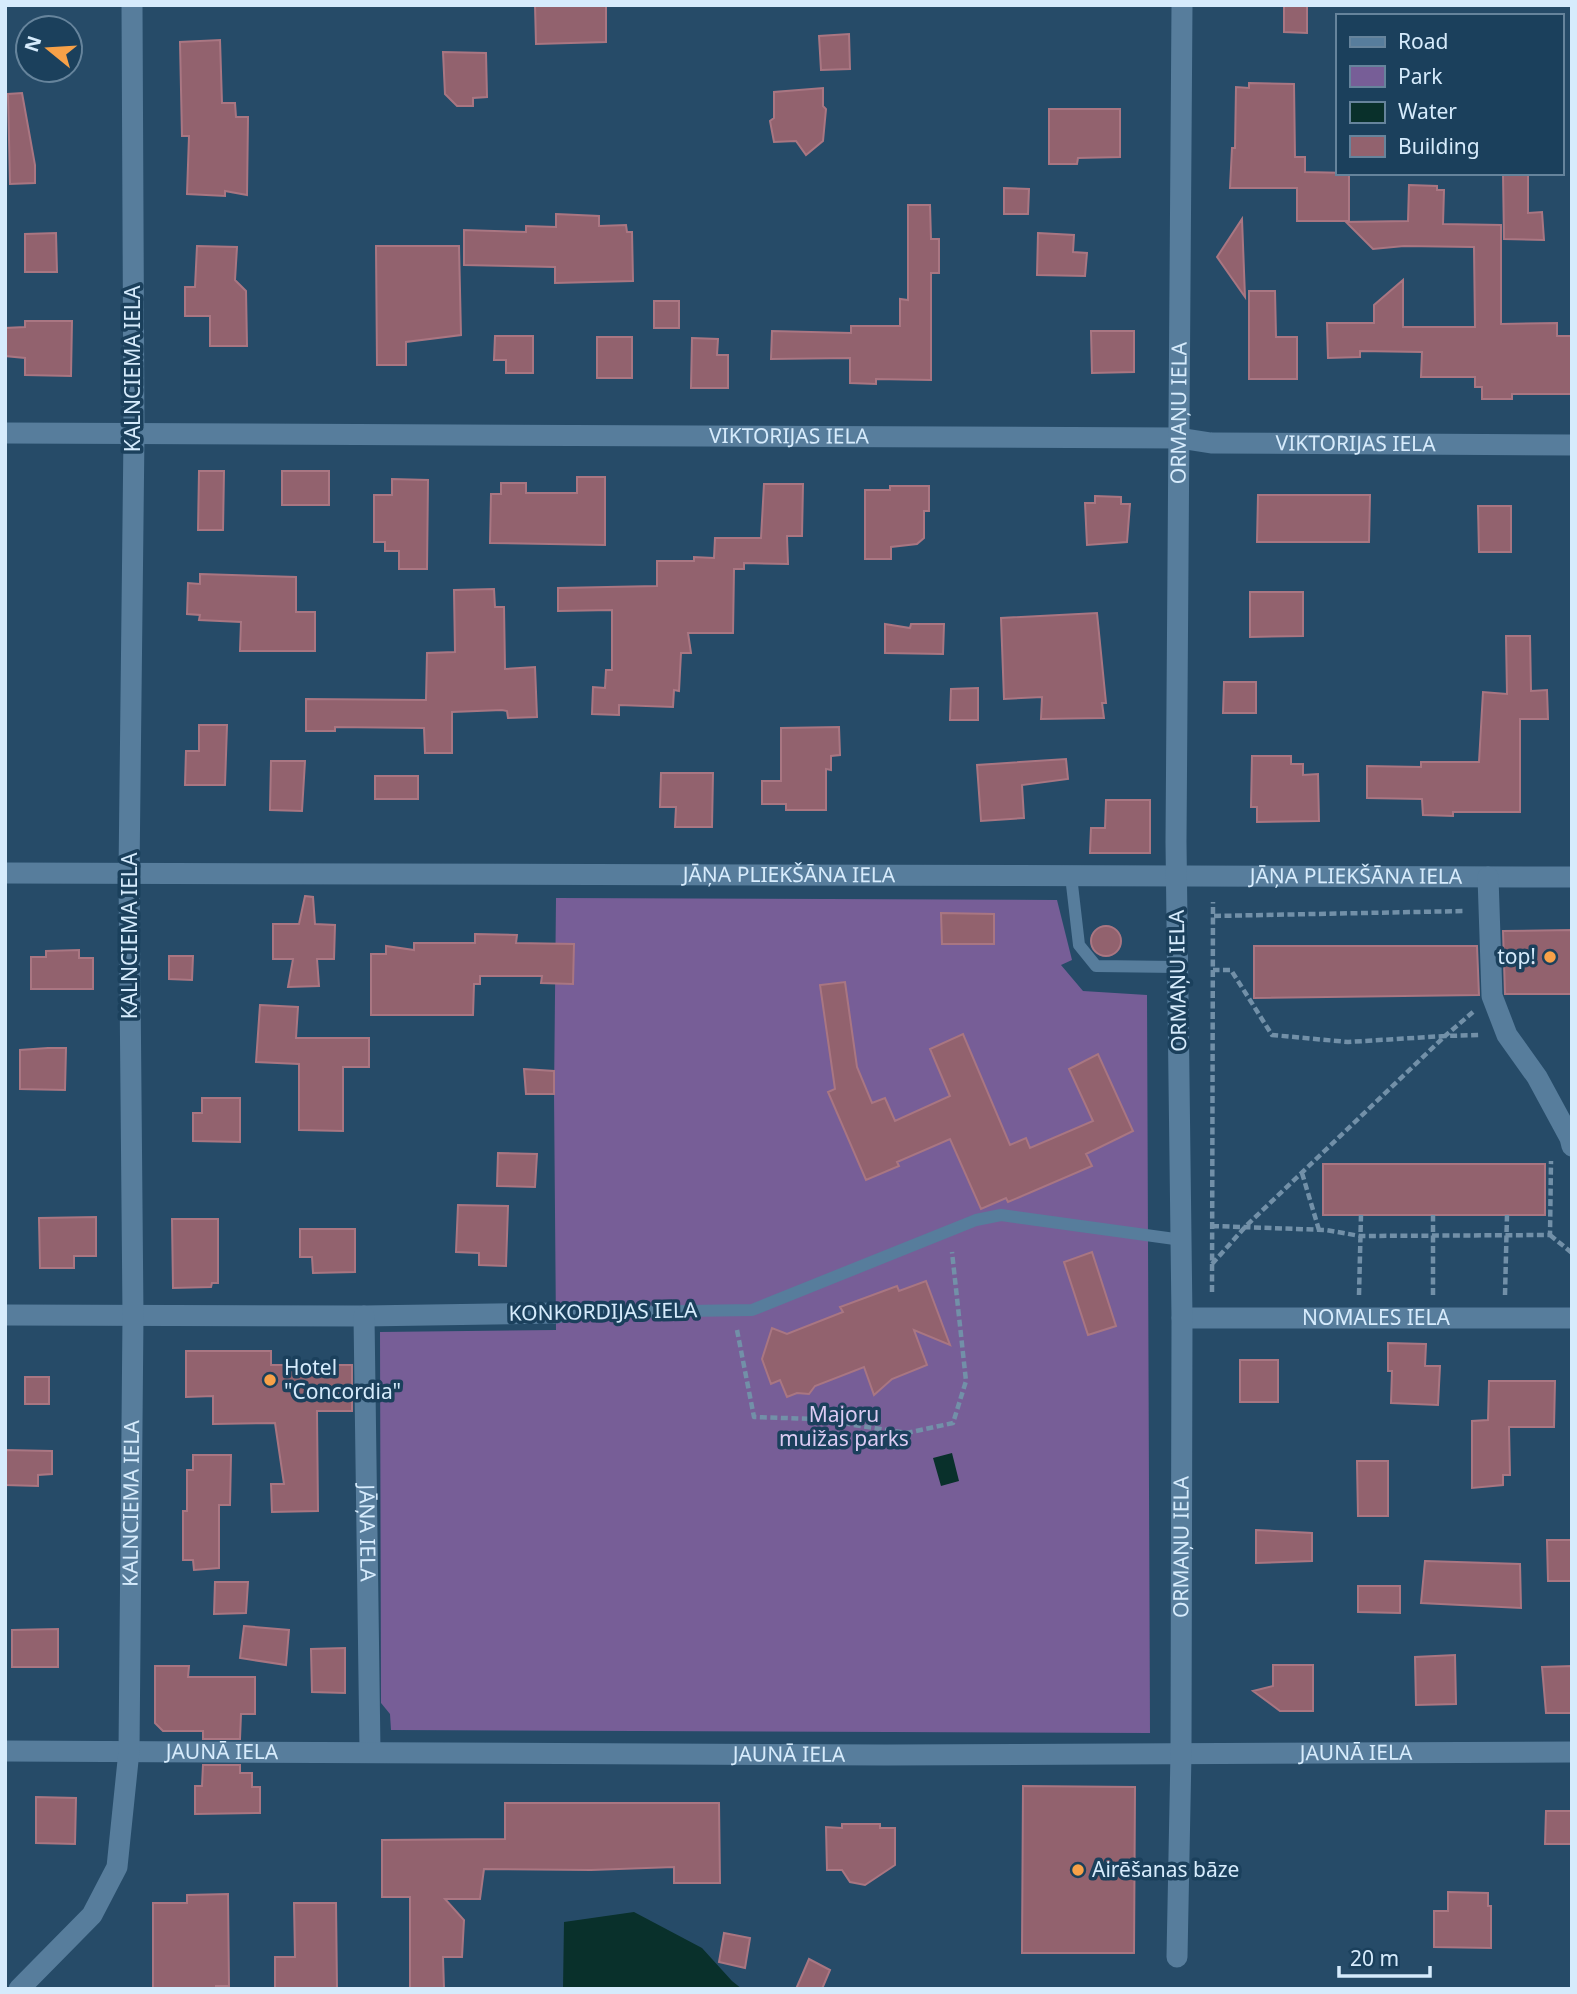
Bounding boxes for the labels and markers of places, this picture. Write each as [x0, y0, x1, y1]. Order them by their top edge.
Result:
place label: top! [1497, 942, 1536, 970]
marker: top! [1542, 949, 1558, 965]
place label: Hotel "Concordia" [284, 1353, 401, 1405]
marker: Hotel "Concordia" [262, 1372, 278, 1388]
place label: Airēšanas bāze [1092, 1855, 1239, 1883]
marker: Airēšanas bāze [1070, 1862, 1086, 1878]

